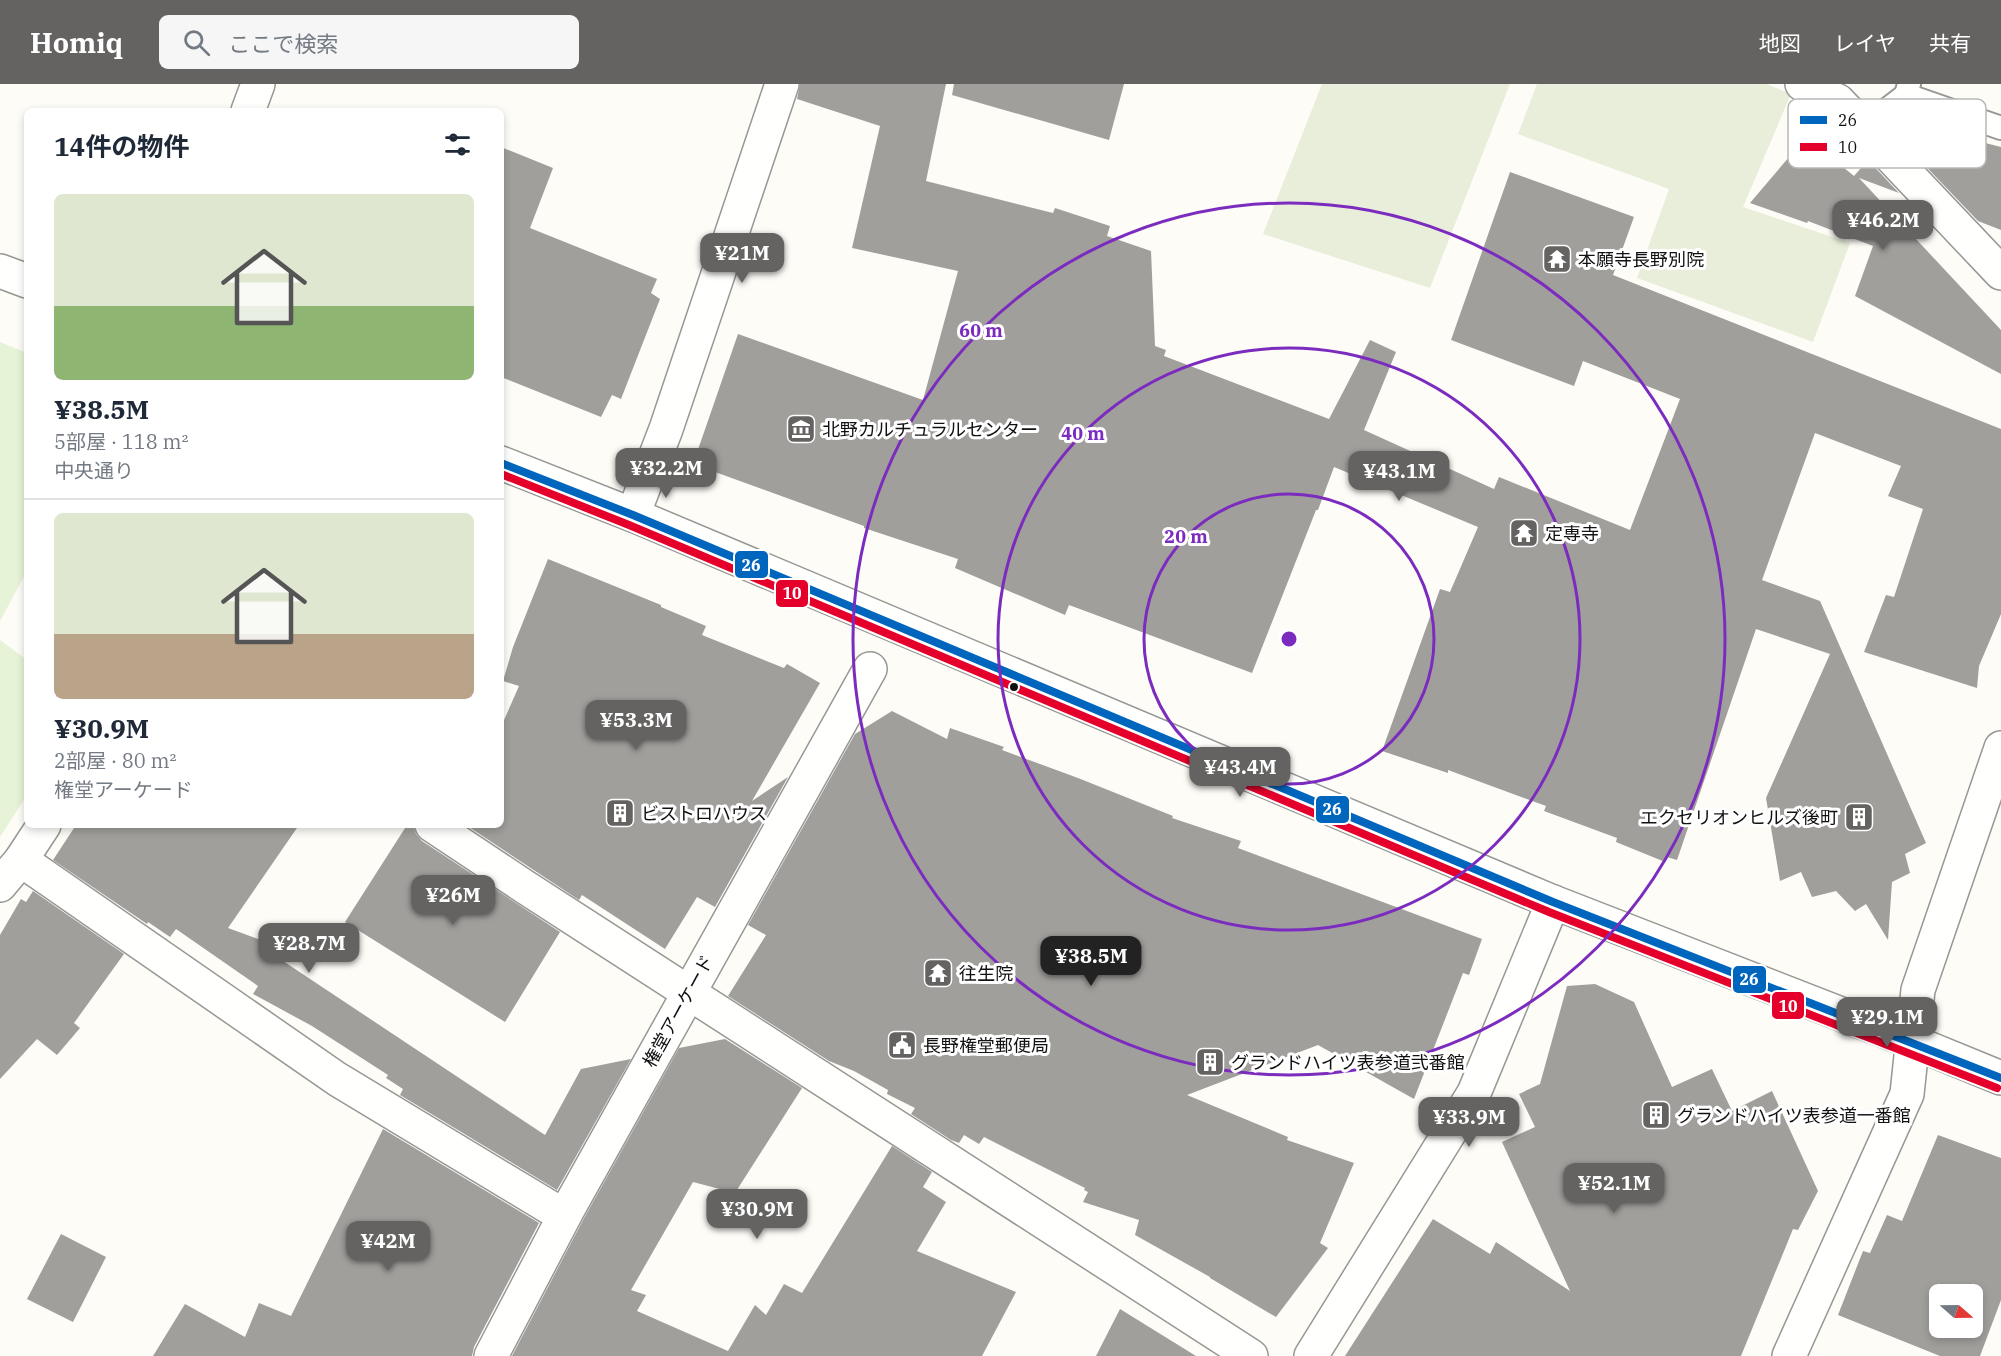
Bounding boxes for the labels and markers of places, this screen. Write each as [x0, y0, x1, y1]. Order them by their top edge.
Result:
pin: ¥46.2M [1834, 200, 1932, 251]
pin: ¥21M [706, 233, 778, 284]
temple icon: 本願寺長野別院 [1541, 243, 1573, 275]
place label: 本願寺長野別院 [1578, 248, 1704, 271]
museum icon: 北野カルチュラルセンター [785, 413, 817, 445]
place label: 北野カルチュラルセンター [822, 418, 1038, 441]
pin: ¥32.2M [617, 448, 715, 499]
pin: ¥43.1M [1350, 451, 1448, 502]
temple icon: 定専寺 [1508, 517, 1540, 549]
place label: 定専寺 [1545, 522, 1599, 545]
centre of rings [1279, 629, 1299, 649]
unlabelled marker [1008, 681, 1020, 693]
pin: ¥53.3M [587, 700, 685, 751]
pin: ¥43.4M [1191, 747, 1289, 798]
building icon: ビストロハウス [604, 797, 636, 829]
building icon: エクセリオンヒルズ後町 [1843, 801, 1875, 833]
place label: ビストロハウス [641, 802, 767, 825]
place label: エクセリオンヒルズ後町 [1640, 806, 1838, 829]
pin: ¥26M [417, 875, 489, 926]
pin: ¥28.7M [260, 923, 358, 974]
pin: ¥38.5M [1042, 936, 1140, 987]
temple icon: 往生院 [922, 957, 954, 989]
place label: 往生院 [959, 962, 1013, 985]
pin: ¥29.1M [1838, 997, 1936, 1048]
public building icon: 長野権堂郵便局 [886, 1029, 918, 1061]
place label: 長野権堂郵便局 [923, 1034, 1049, 1057]
building icon: グランドハイツ表参道弐番館 [1194, 1046, 1226, 1078]
place label: グランドハイツ表参道弐番館 [1231, 1051, 1465, 1074]
pin: ¥33.9M [1420, 1097, 1518, 1148]
building icon: グランドハイツ表参道一番館 [1640, 1099, 1672, 1131]
place label: グランドハイツ表参道一番館 [1677, 1104, 1911, 1127]
pin: ¥52.1M [1565, 1163, 1663, 1214]
pin: ¥30.9M [708, 1189, 806, 1240]
pin: ¥42M [352, 1221, 424, 1272]

